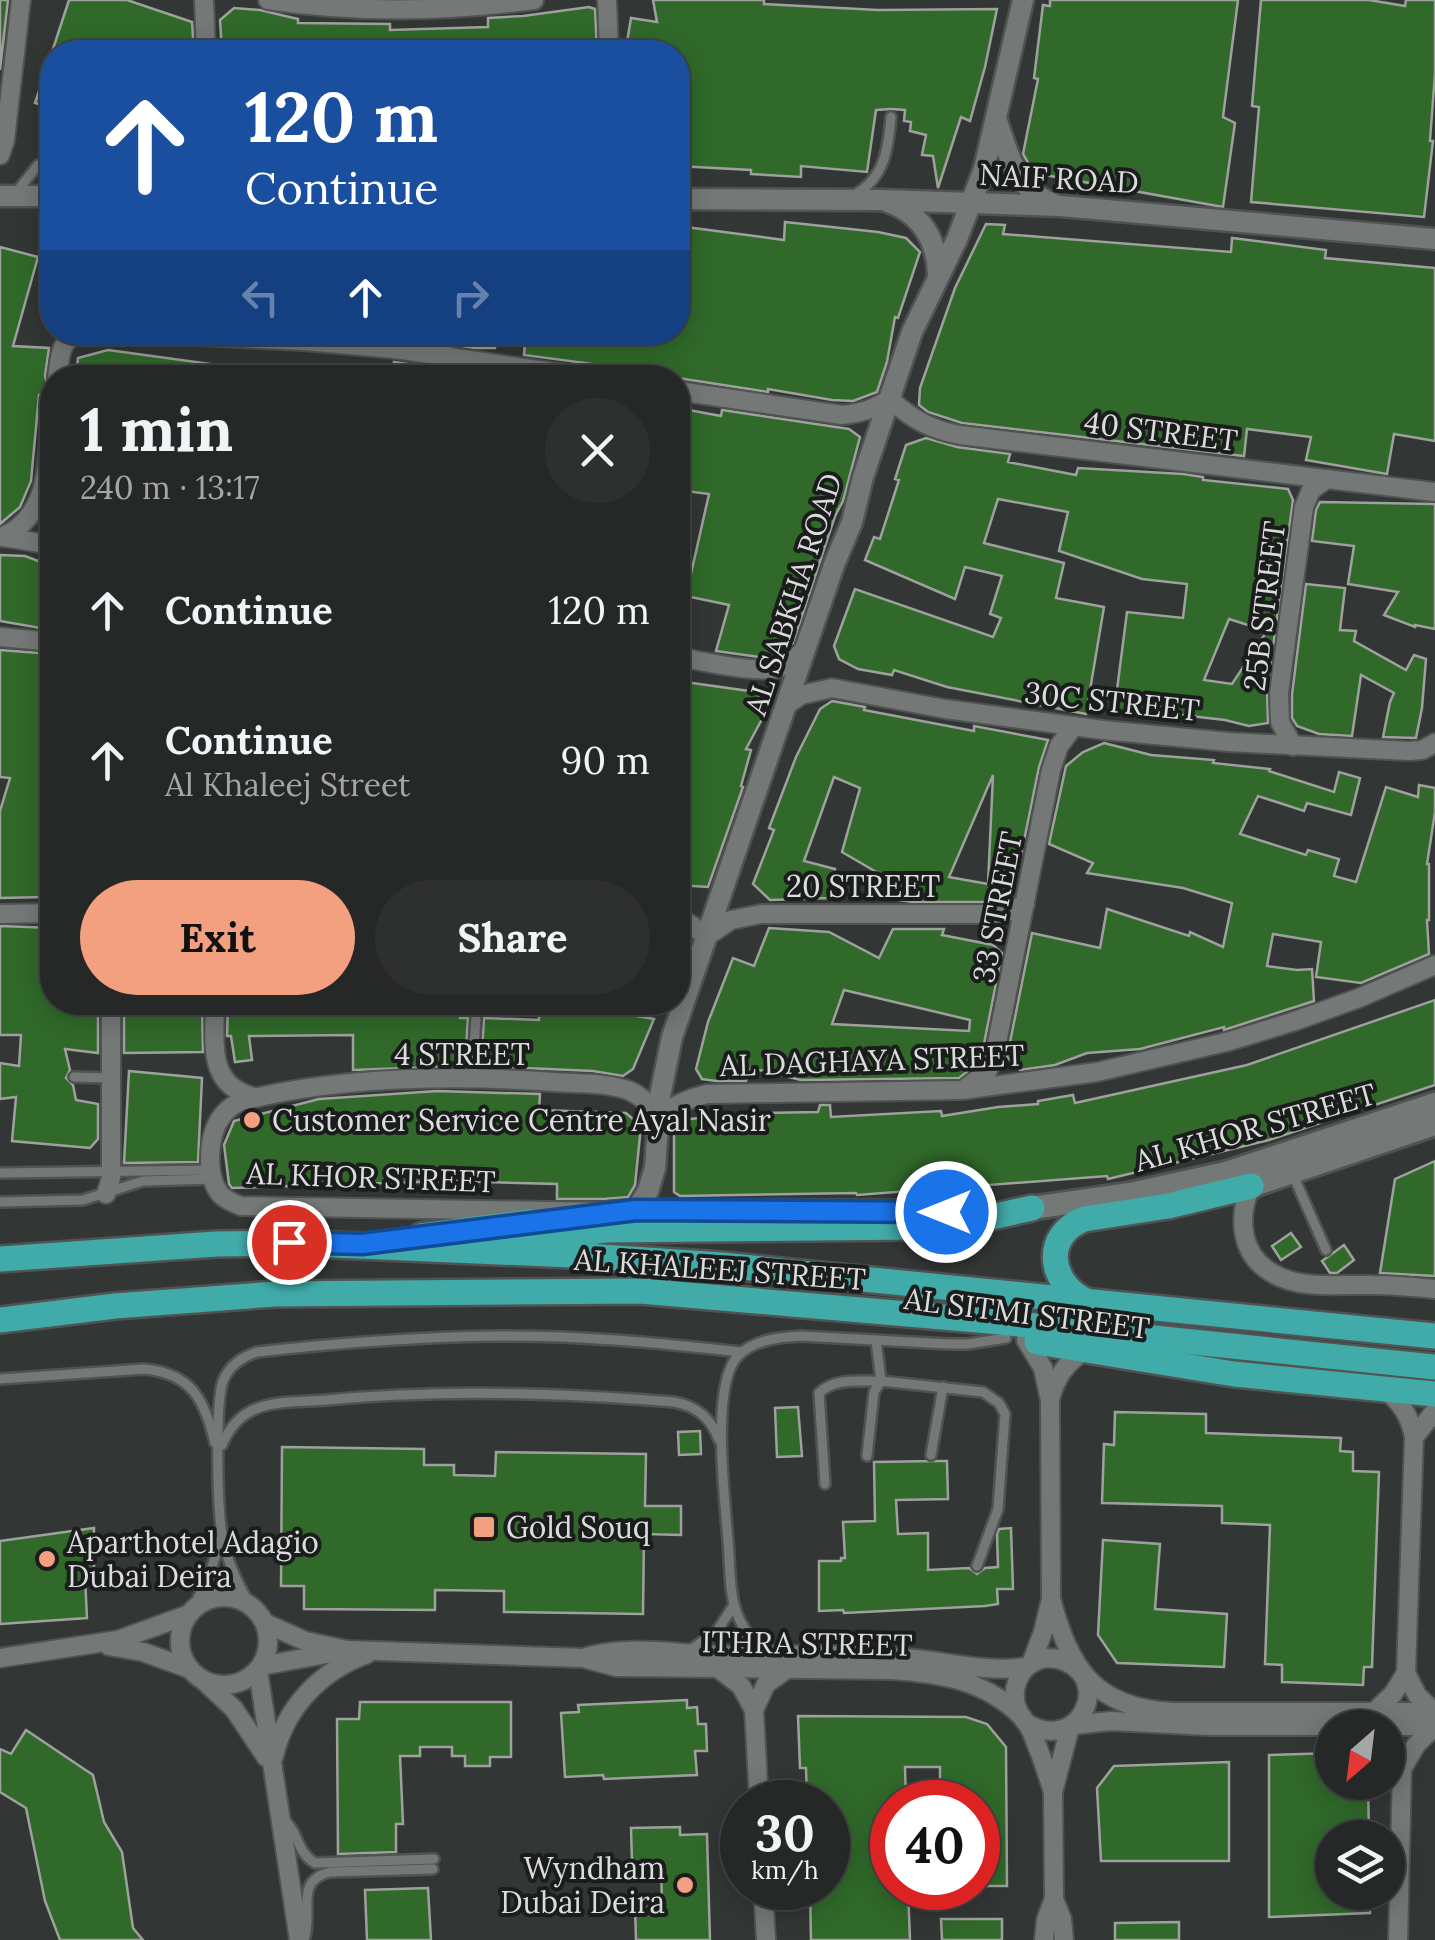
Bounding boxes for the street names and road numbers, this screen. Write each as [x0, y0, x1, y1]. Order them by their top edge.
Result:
street label: NAIF ROAD [978, 155, 1140, 201]
street label: 40 STREET [1082, 403, 1240, 459]
street label: AL SABKHA ROAD [736, 468, 850, 721]
street label: 25B STREET [1235, 519, 1293, 693]
street label: 30C STREET [1023, 673, 1201, 729]
street label: 33 STREET [964, 828, 1030, 986]
street label: 20 STREET [786, 867, 940, 905]
street label: 4 STREET [394, 1035, 530, 1073]
street label: AL DAGHAYA STREET [718, 1036, 1025, 1084]
street label: AL KHOR STREET [1129, 1074, 1380, 1180]
street label: AL KHOR STREET [245, 1154, 496, 1200]
street label: AL KHALEEJ STREET [572, 1240, 867, 1298]
street label: AL SITMI STREET [901, 1279, 1152, 1347]
street label: ITHRA STREET [701, 1622, 913, 1664]

